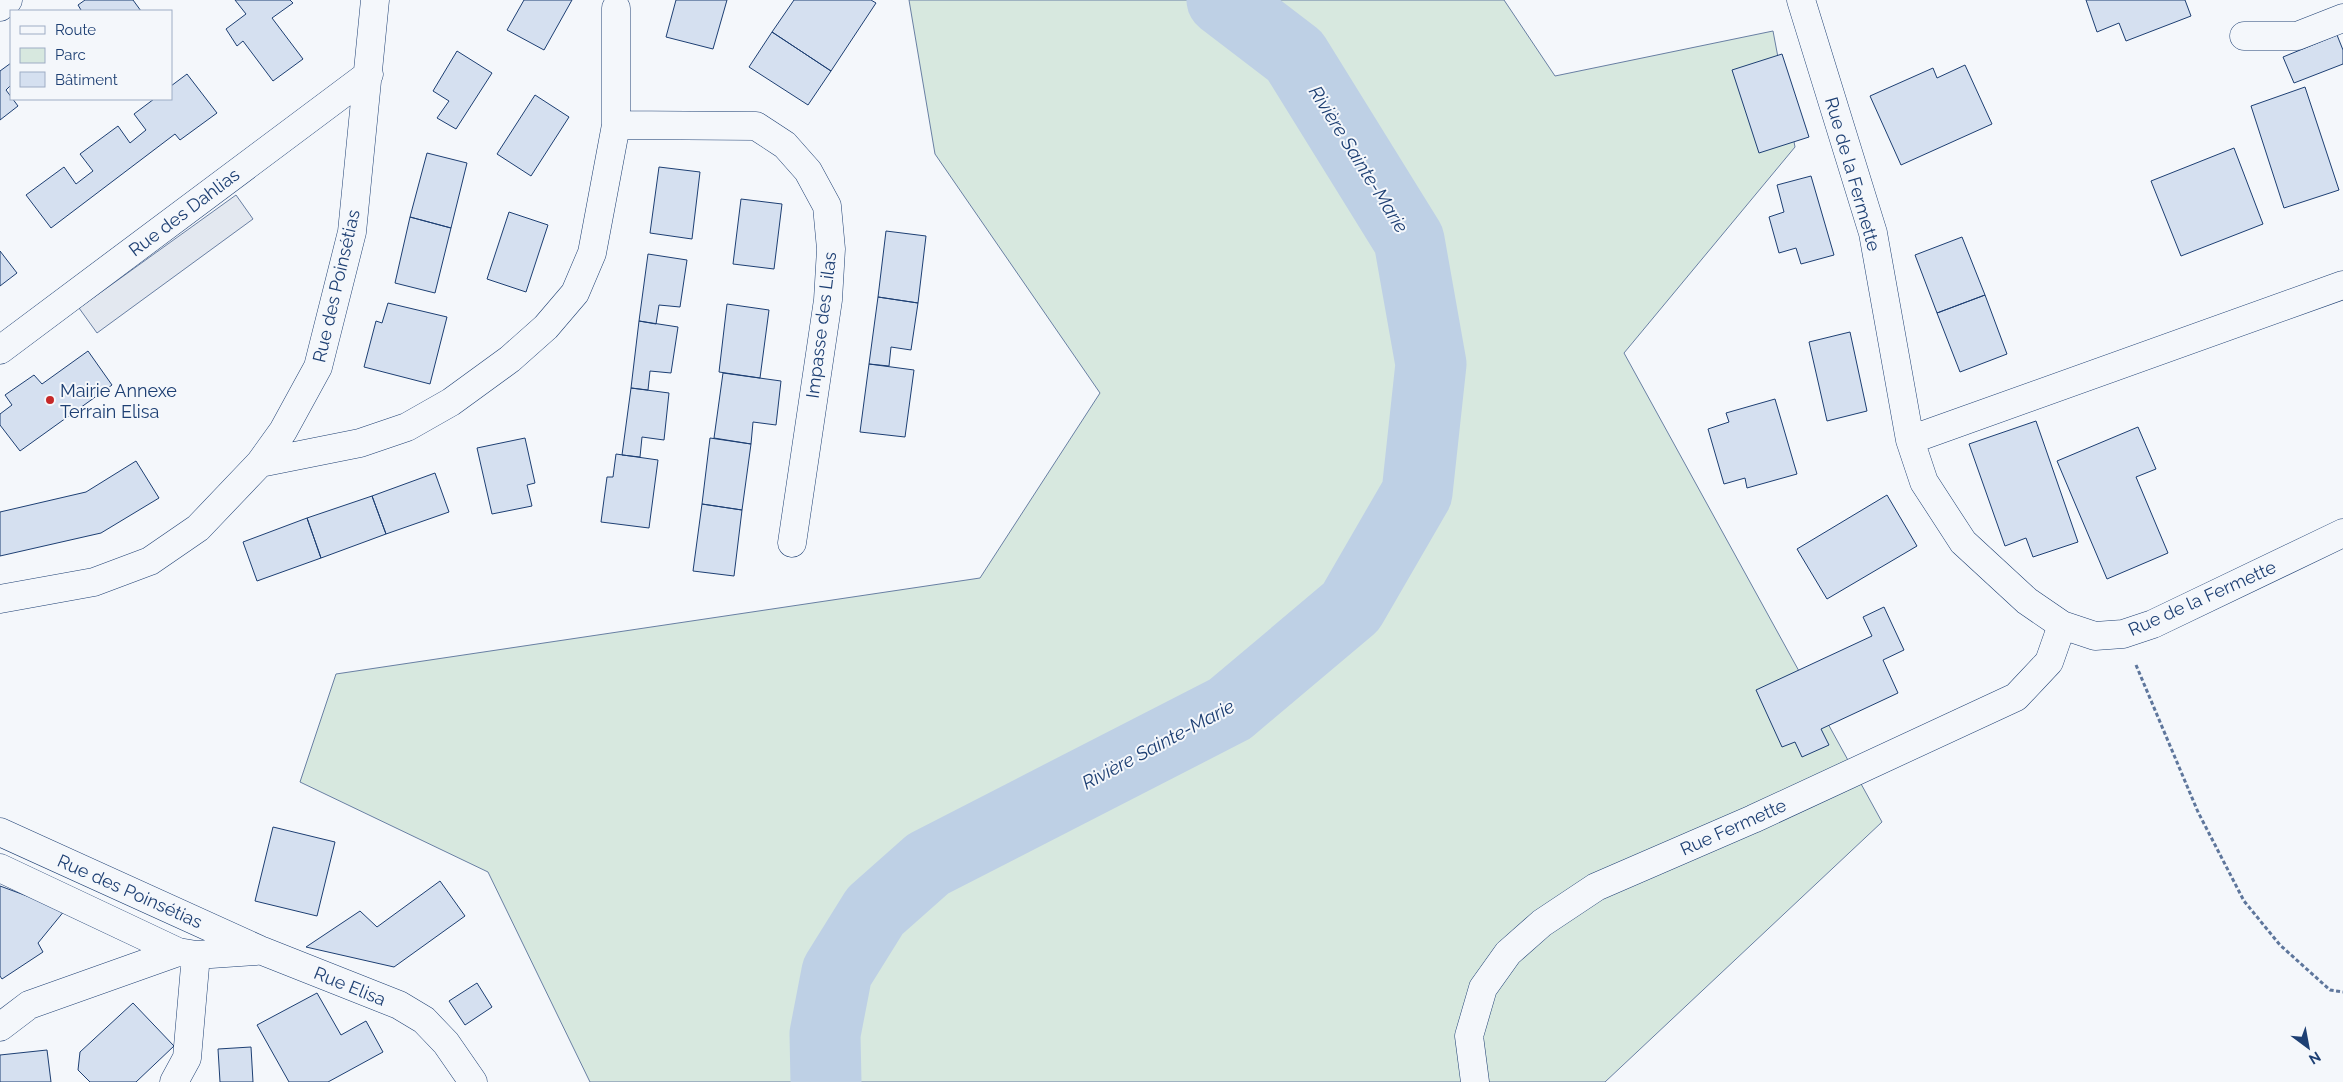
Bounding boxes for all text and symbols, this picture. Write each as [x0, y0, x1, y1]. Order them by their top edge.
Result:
legend [10, 10, 172, 100]
text: Route [55, 21, 96, 39]
text: Parc [55, 46, 86, 64]
text: Bâtiment [55, 71, 118, 89]
water label: Rivière Sainte-Marie [1305, 81, 1413, 237]
street label: Rue de la Fermette [1821, 94, 1885, 254]
street label: Rue des Dahlias [125, 163, 244, 260]
street label: Rue des Poinsétias [308, 207, 364, 365]
street label: Impasse des Lilas [802, 250, 840, 399]
place label: Mairie Annexe Terrain Elisa [60, 380, 177, 422]
marker: Mairie Annexe Terrain Elisa [44, 394, 56, 406]
street label: Rue de la Fermette [2125, 556, 2280, 640]
water label: Rivière Sainte-Marie [1078, 695, 1238, 793]
street label: Rue Fermette [1677, 794, 1790, 860]
street label: Rue des Poinsétias [54, 850, 206, 933]
street label: Rue Elisa [311, 962, 389, 1010]
north arrow [2283, 1022, 2333, 1072]
text: N [2306, 1048, 2324, 1068]

